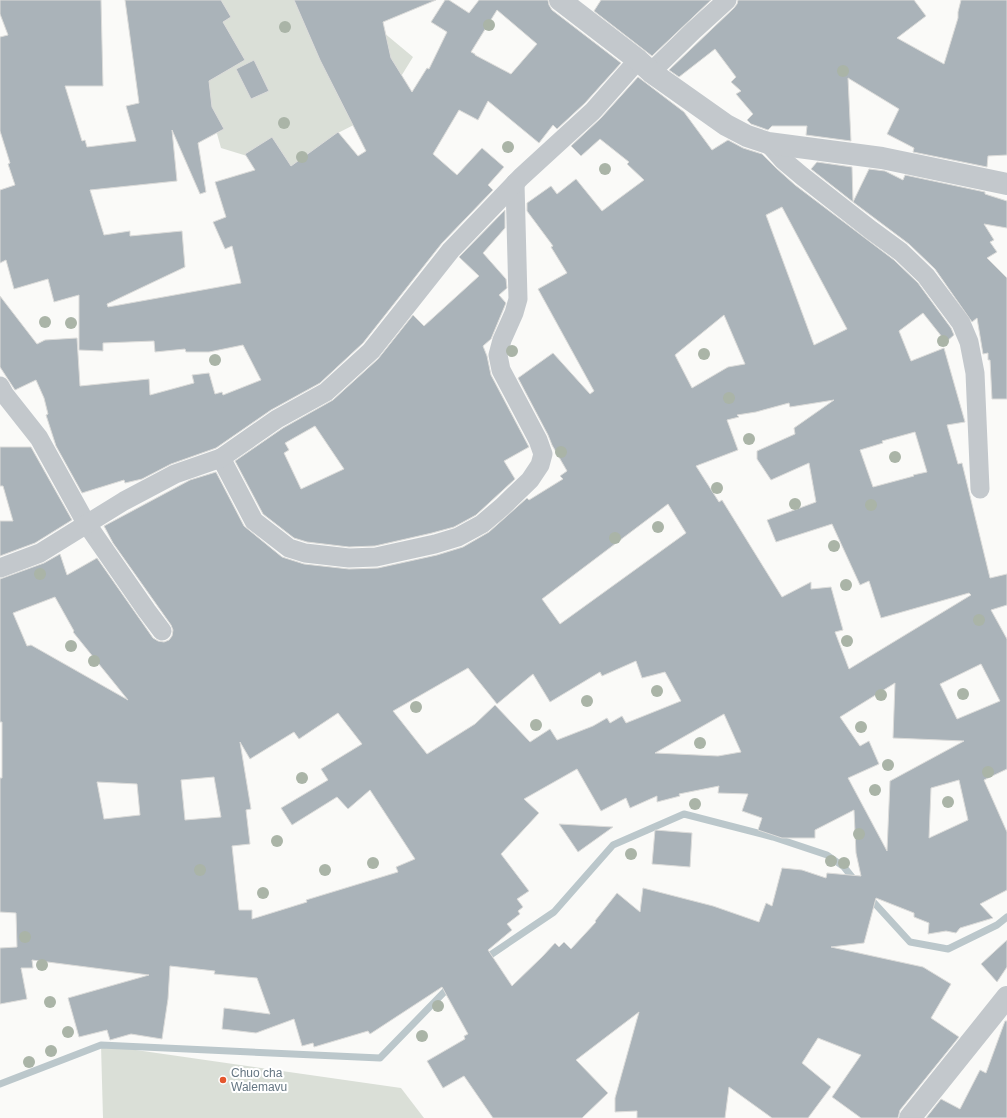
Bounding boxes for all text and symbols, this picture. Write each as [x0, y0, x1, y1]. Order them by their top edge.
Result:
place label: Chuo cha Walemavu [231, 1066, 287, 1094]
marker: Chuo cha Walemavu [218, 1075, 228, 1085]

